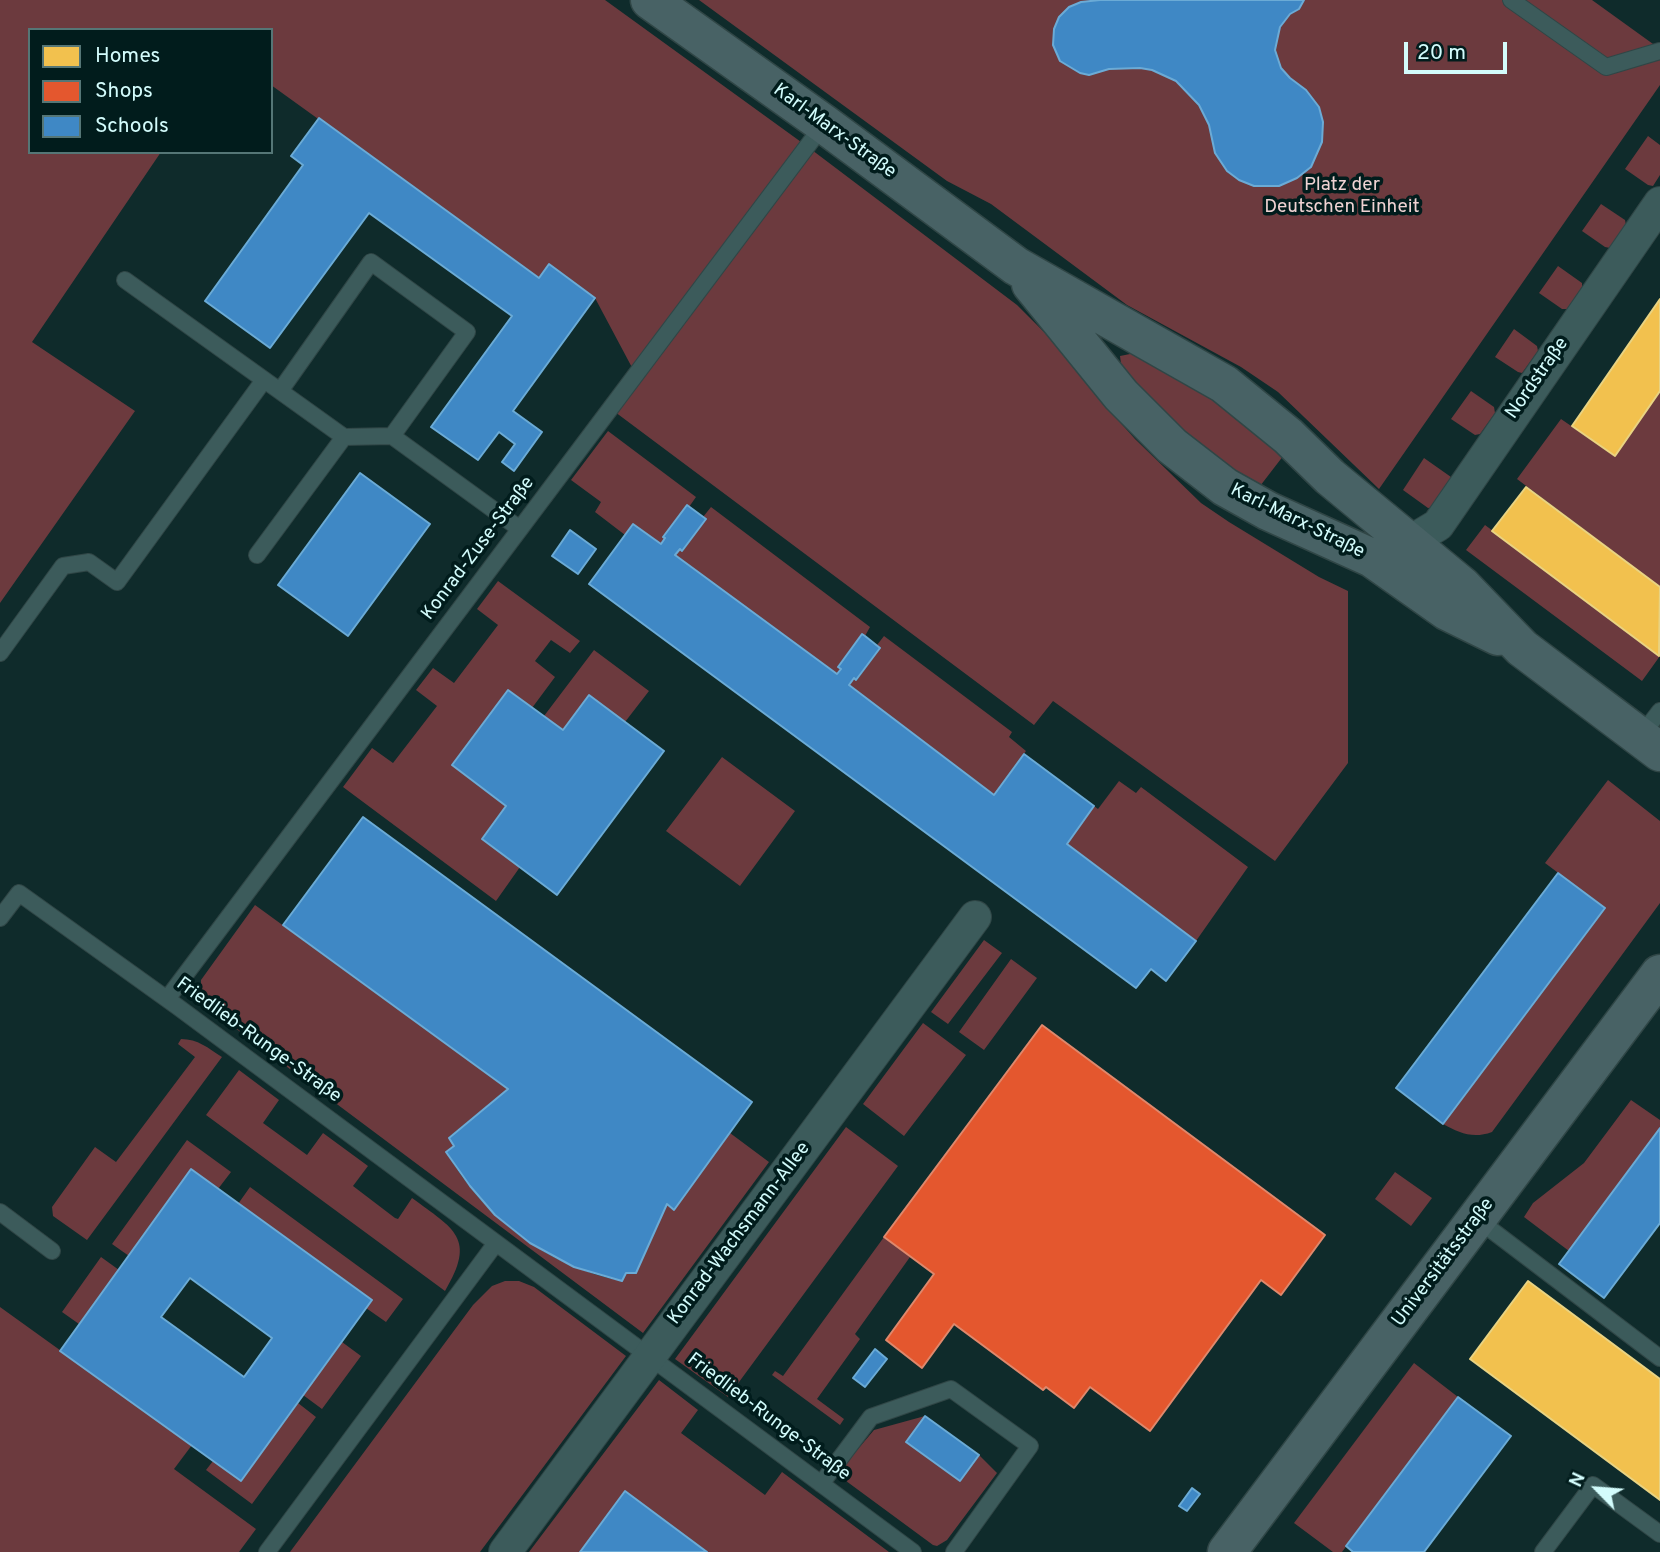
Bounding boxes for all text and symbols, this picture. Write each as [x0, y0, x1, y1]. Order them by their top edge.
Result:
legend [28, 28, 273, 154]
scale bar [1408, 28, 1511, 72]
text: 20 m [1417, 40, 1466, 67]
text: Homes [95, 43, 160, 70]
text: Shops [95, 78, 153, 105]
street label: Karl-Marx-Straße [768, 80, 900, 184]
text: Schools [95, 113, 169, 140]
park label: Platz der Deutschen Einheit [1264, 175, 1420, 219]
street label: Nordstraße [1502, 334, 1574, 424]
street label: Konrad-Zuse-Straße [418, 473, 540, 625]
street label: Karl-Marx-Straße [1226, 480, 1368, 564]
street label: Friedlieb-Runge-Straße [171, 973, 345, 1109]
street label: Konrad-Wachsmann-Allee [664, 1138, 816, 1330]
street label: Universitätsstraße [1388, 1194, 1500, 1332]
street label: Friedlieb-Runge-Straße [682, 1349, 854, 1487]
north arrow [1562, 1454, 1632, 1524]
text: N [1564, 1469, 1592, 1491]

